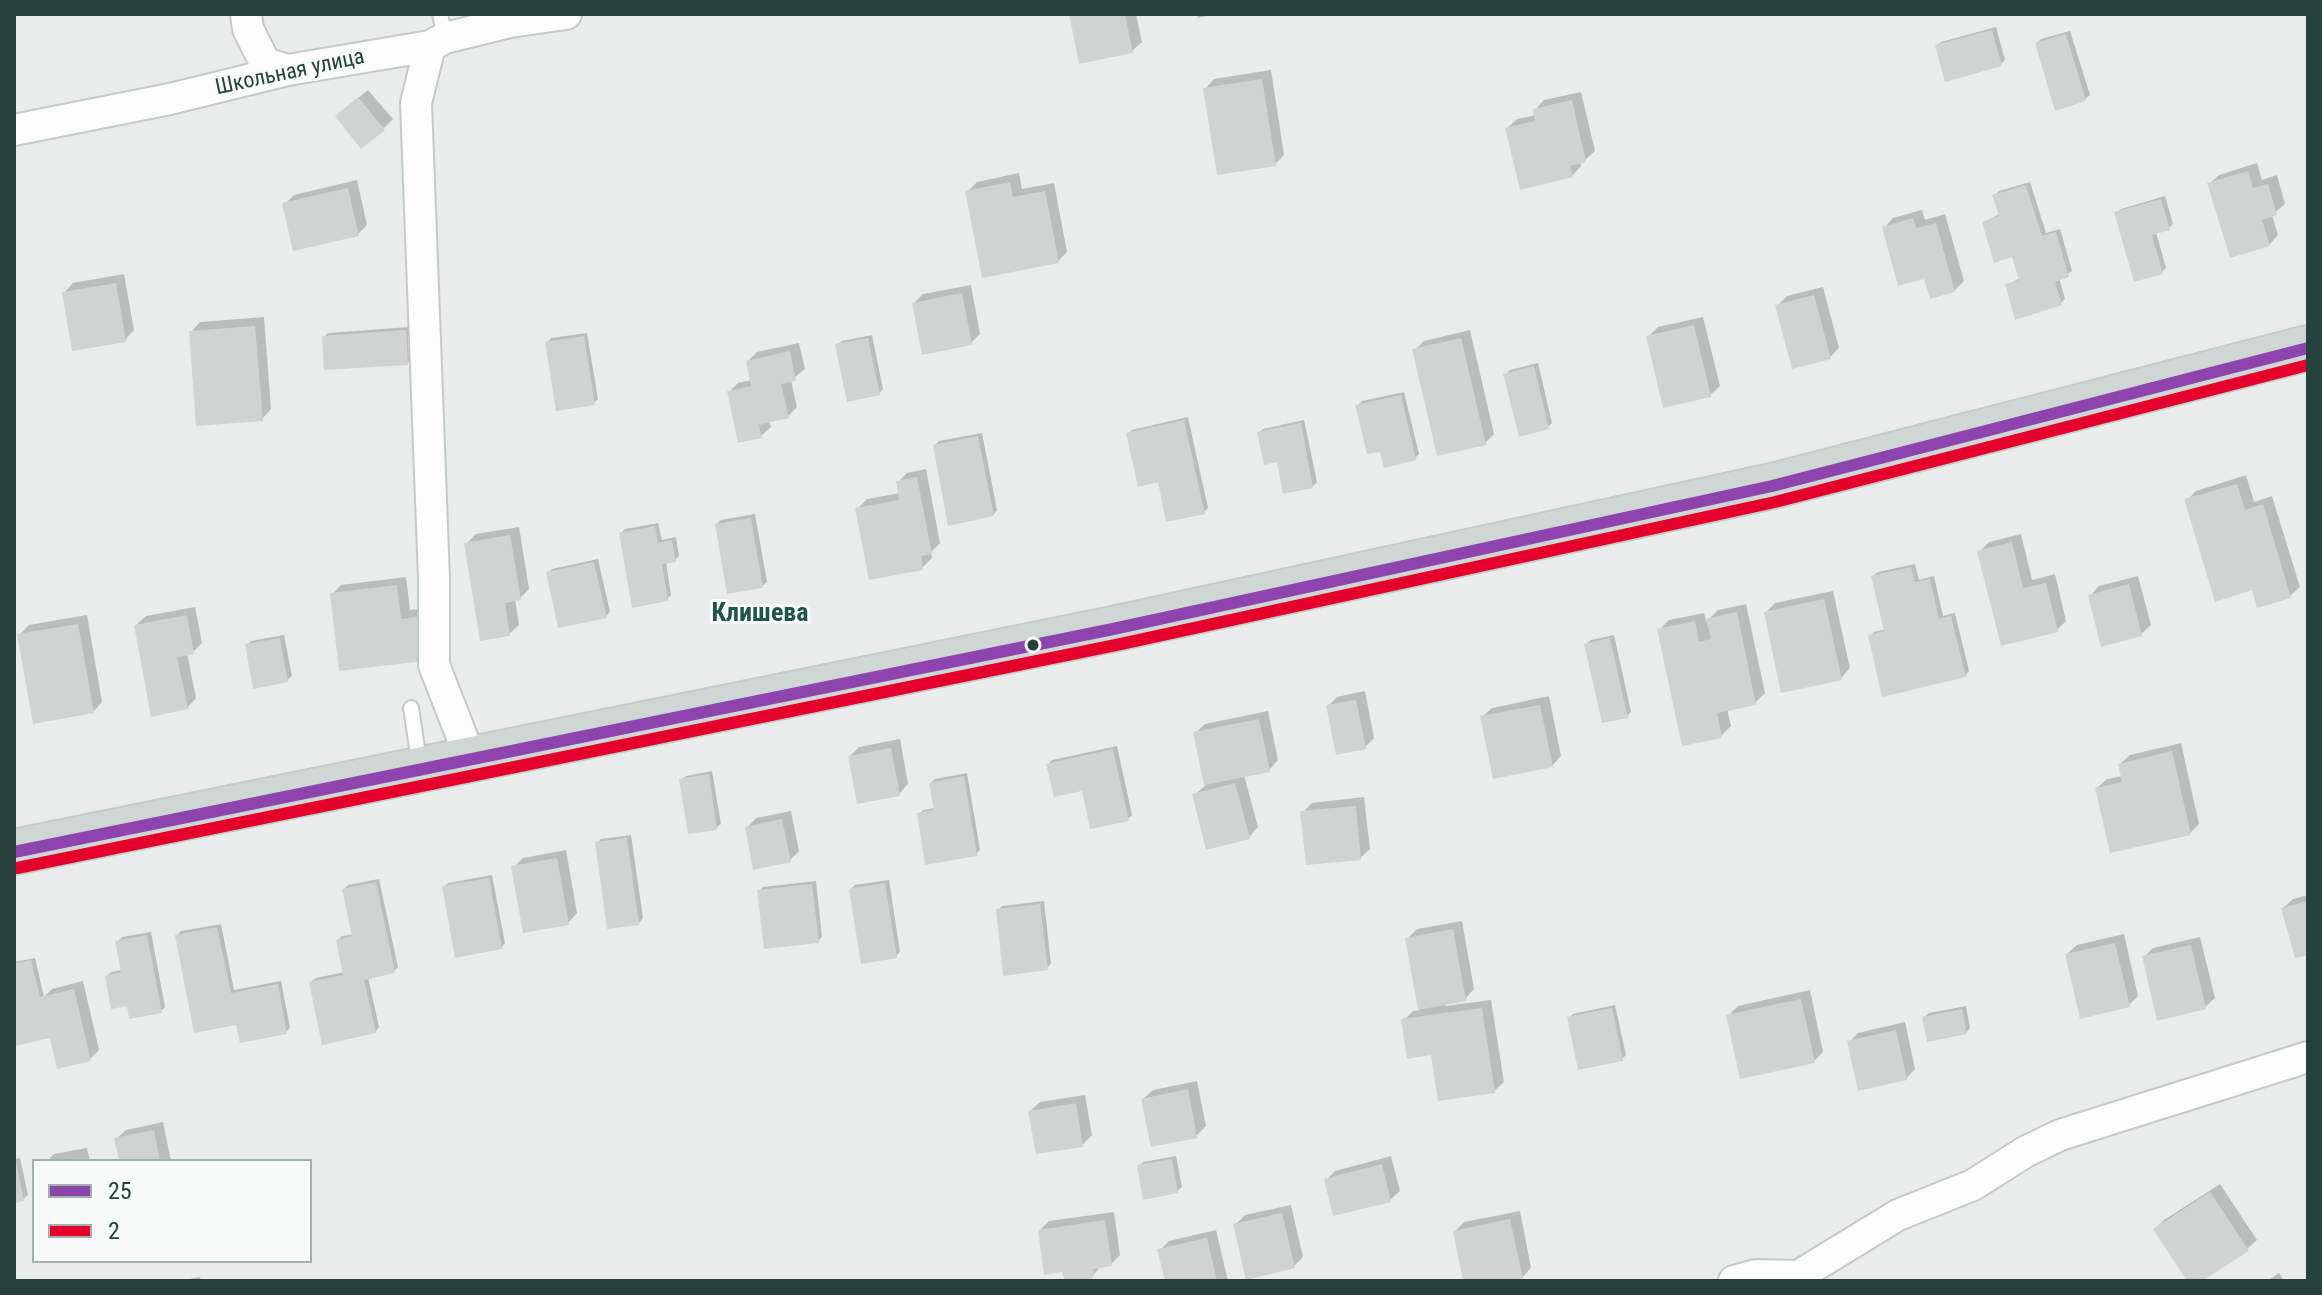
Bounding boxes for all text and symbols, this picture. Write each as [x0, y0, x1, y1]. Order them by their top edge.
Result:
street label: Школьная улица [213, 44, 367, 102]
district label: Клишева [711, 598, 809, 630]
unlabelled marker [1025, 637, 1041, 653]
legend [32, 1159, 312, 1263]
text: 25 [108, 1177, 132, 1205]
text: 2 [108, 1217, 120, 1245]

